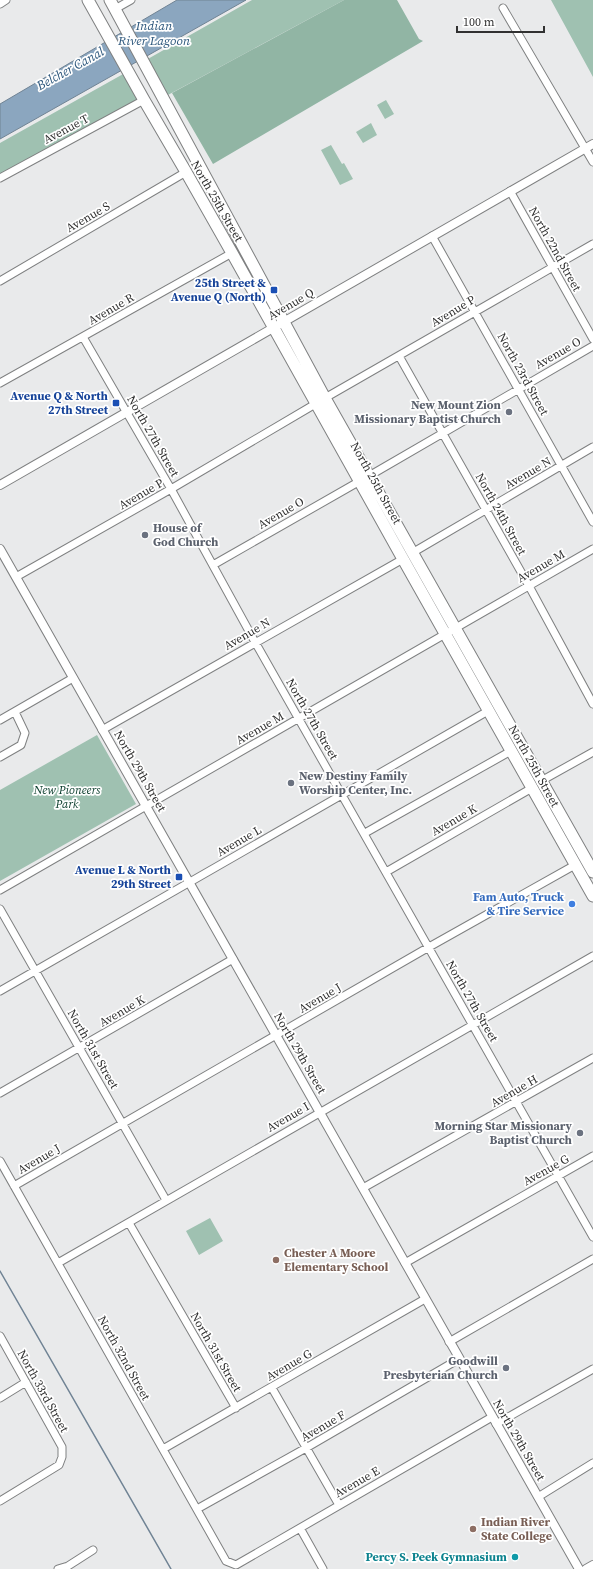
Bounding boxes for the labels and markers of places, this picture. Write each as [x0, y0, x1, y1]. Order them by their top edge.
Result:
place label: 25th Street & Avenue Q (North) [171, 275, 266, 305]
marker: 25th Street & Avenue Q (North) [269, 285, 279, 295]
place label: Avenue Q & North 27th Street [10, 388, 109, 418]
place label: New Mount Zion Missionary Baptist Church [354, 397, 502, 427]
marker: Avenue Q & North 27th Street [111, 398, 121, 408]
marker: New Mount Zion Missionary Baptist Church [504, 407, 514, 417]
place label: House of God Church [153, 520, 219, 550]
marker: House of God Church [140, 530, 150, 540]
place label: New Destiny Family Worship Center, Inc. [299, 768, 412, 798]
marker: New Destiny Family Worship Center, Inc. [286, 778, 296, 788]
place label: Avenue L & North 29th Street [75, 862, 172, 892]
marker: Avenue L & North 29th Street [174, 872, 184, 882]
place label: Fam Auto, Truck & Tire Service [473, 889, 565, 919]
marker: Fam Auto, Truck & Tire Service [567, 899, 577, 909]
place label: Morning Star Missionary Baptist Church [435, 1118, 573, 1148]
marker: Morning Star Missionary Baptist Church [575, 1128, 585, 1138]
place label: Chester A Moore Elementary School [284, 1245, 389, 1275]
marker: Chester A Moore Elementary School [271, 1255, 281, 1265]
place label: Goodwill Presbyterian Church [383, 1353, 499, 1383]
marker: Goodwill Presbyterian Church [501, 1363, 511, 1373]
place label: Indian River State College [481, 1514, 552, 1544]
marker: Indian River State College [468, 1524, 478, 1534]
place label: Percy S. Peek Gymnasium [365, 1549, 507, 1565]
marker: Percy S. Peek Gymnasium [510, 1552, 520, 1562]

